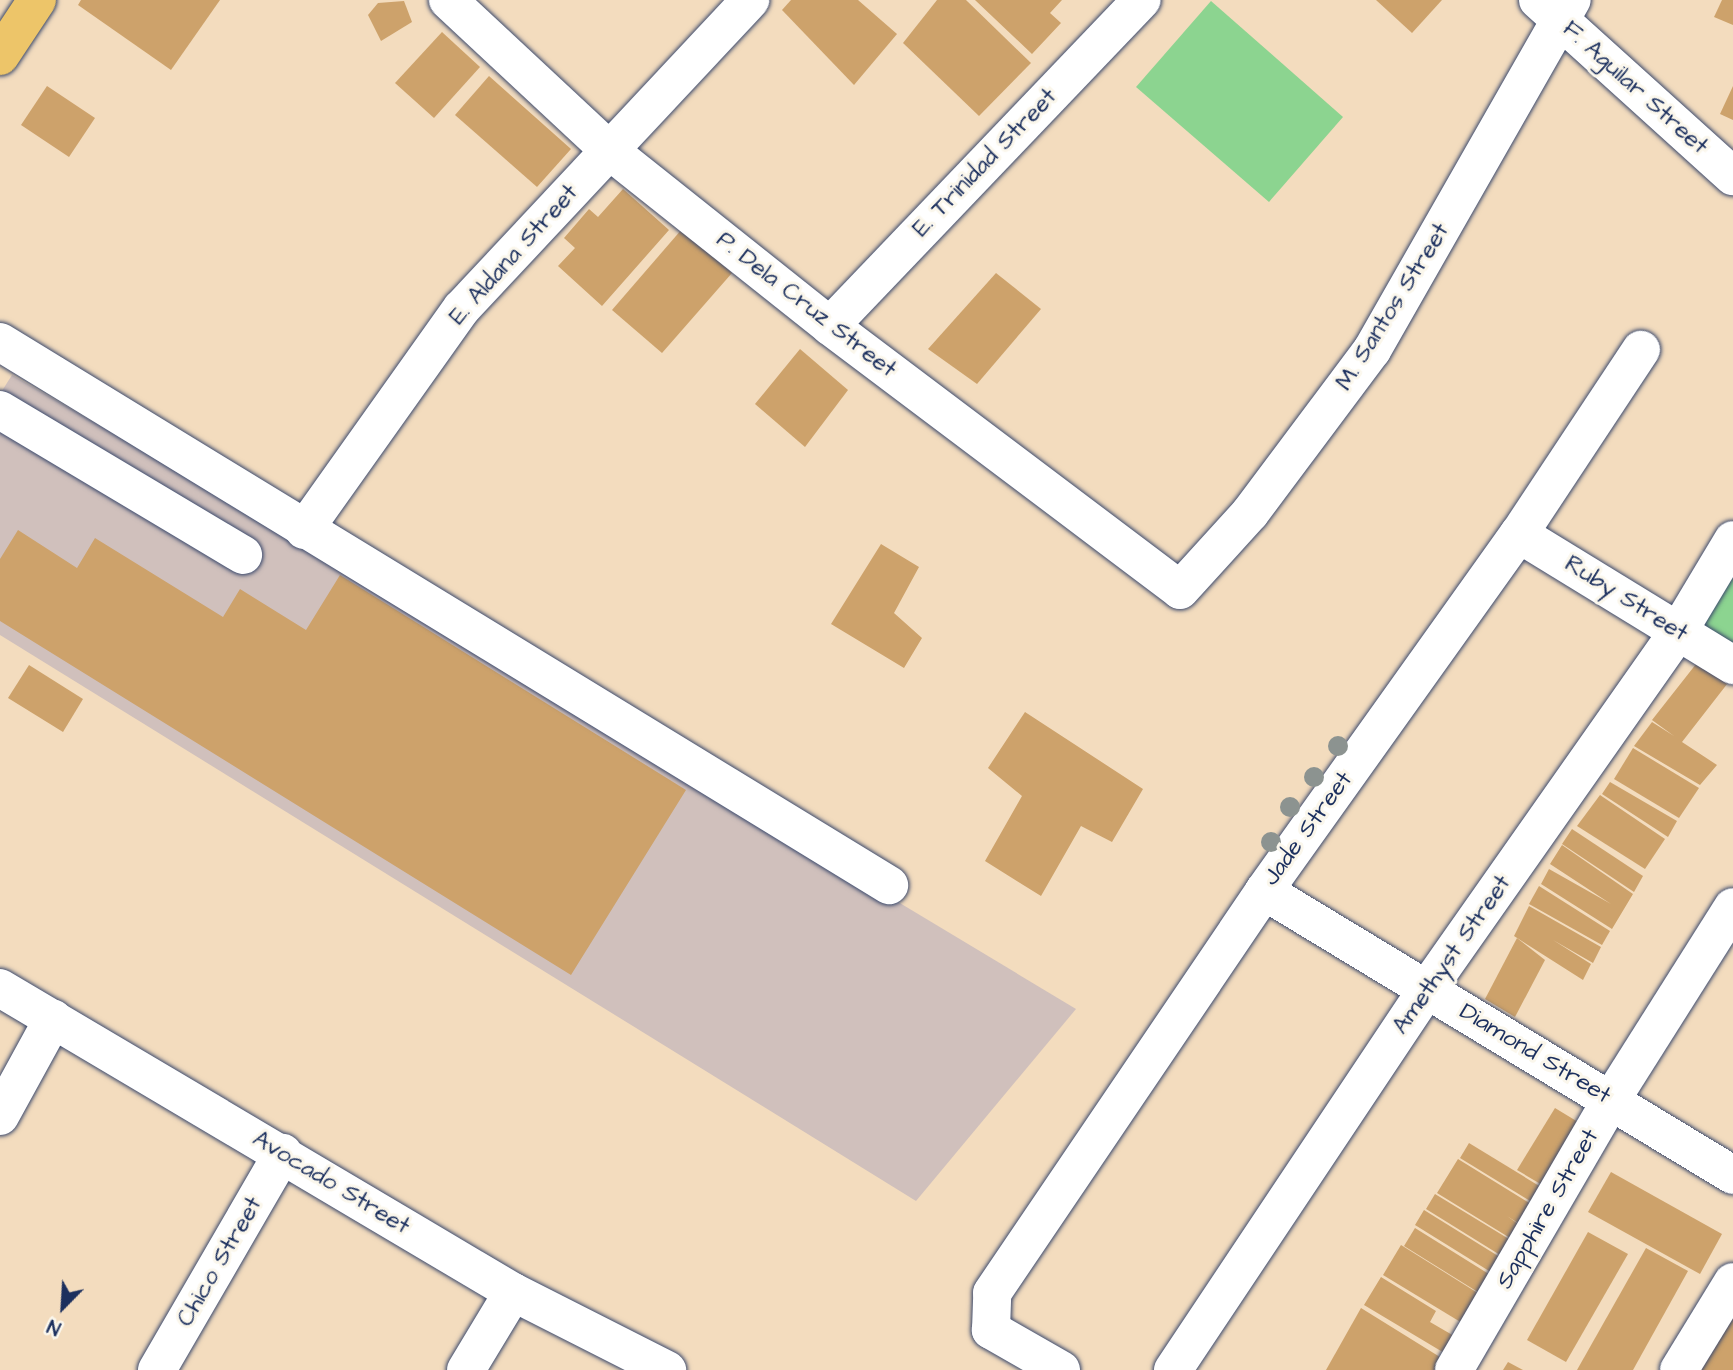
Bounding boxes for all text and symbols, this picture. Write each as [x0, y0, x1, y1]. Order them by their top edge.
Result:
street label: F. Aguilar Street [1556, 15, 1714, 161]
street label: E. Trinidad Street [907, 83, 1063, 243]
street label: E. Aldana Street [444, 179, 584, 331]
street label: M. Santos Street [1330, 218, 1456, 396]
street label: P. Dela Cruz Street [710, 226, 902, 384]
street label: Ruby Street [1559, 550, 1693, 648]
street label: Jade Street [1257, 766, 1359, 892]
street label: Amethyst Street [1387, 870, 1517, 1040]
street label: Diamond Street [1454, 997, 1616, 1111]
street label: Sapphire Street [1491, 1124, 1605, 1294]
street label: Avocado Street [247, 1125, 415, 1241]
street label: Chico Street [171, 1192, 269, 1332]
north arrow [28, 1272, 98, 1342]
text: N [43, 1312, 65, 1341]

